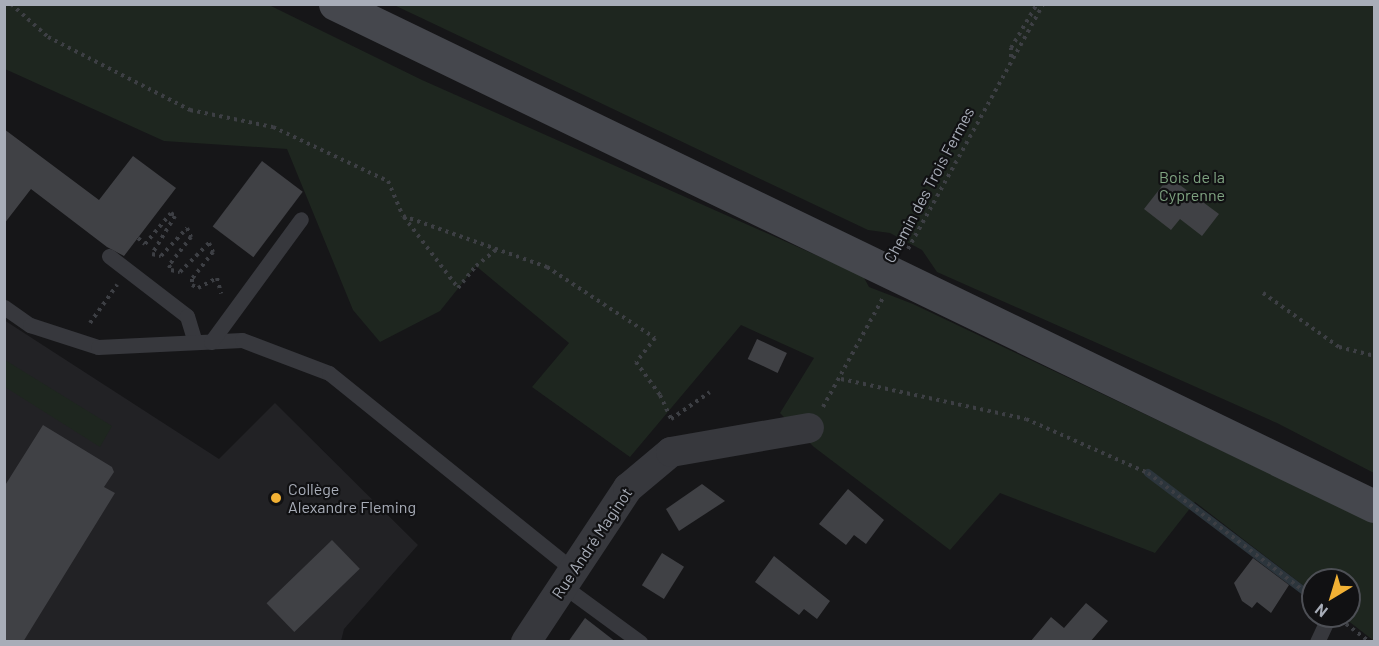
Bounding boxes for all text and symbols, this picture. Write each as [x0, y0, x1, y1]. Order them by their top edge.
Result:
street label: Chemin des Trois Fermes [880, 104, 978, 266]
park label: Bois de la Cyprenne [1159, 167, 1225, 205]
place label: Collège Alexandre Fleming [288, 479, 416, 517]
street label: Rue André Maginot [548, 484, 636, 602]
marker: Collège Alexandre Fleming [269, 491, 283, 505]
north arrow [1301, 568, 1361, 628]
text: N [1311, 600, 1331, 622]

